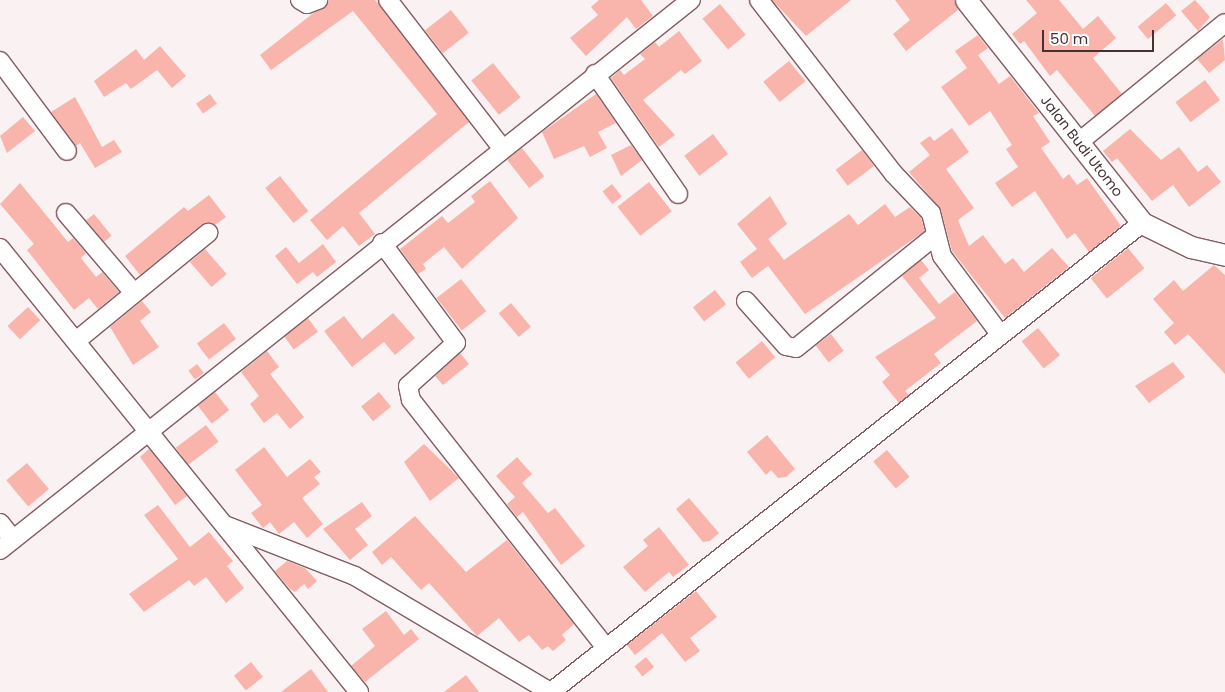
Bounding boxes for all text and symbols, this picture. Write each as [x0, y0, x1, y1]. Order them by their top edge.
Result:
scale bar [1045, 20, 1158, 52]
text: 50 m [1050, 28, 1088, 49]
street label: Jalan Budi Utomo [1037, 92, 1127, 200]

